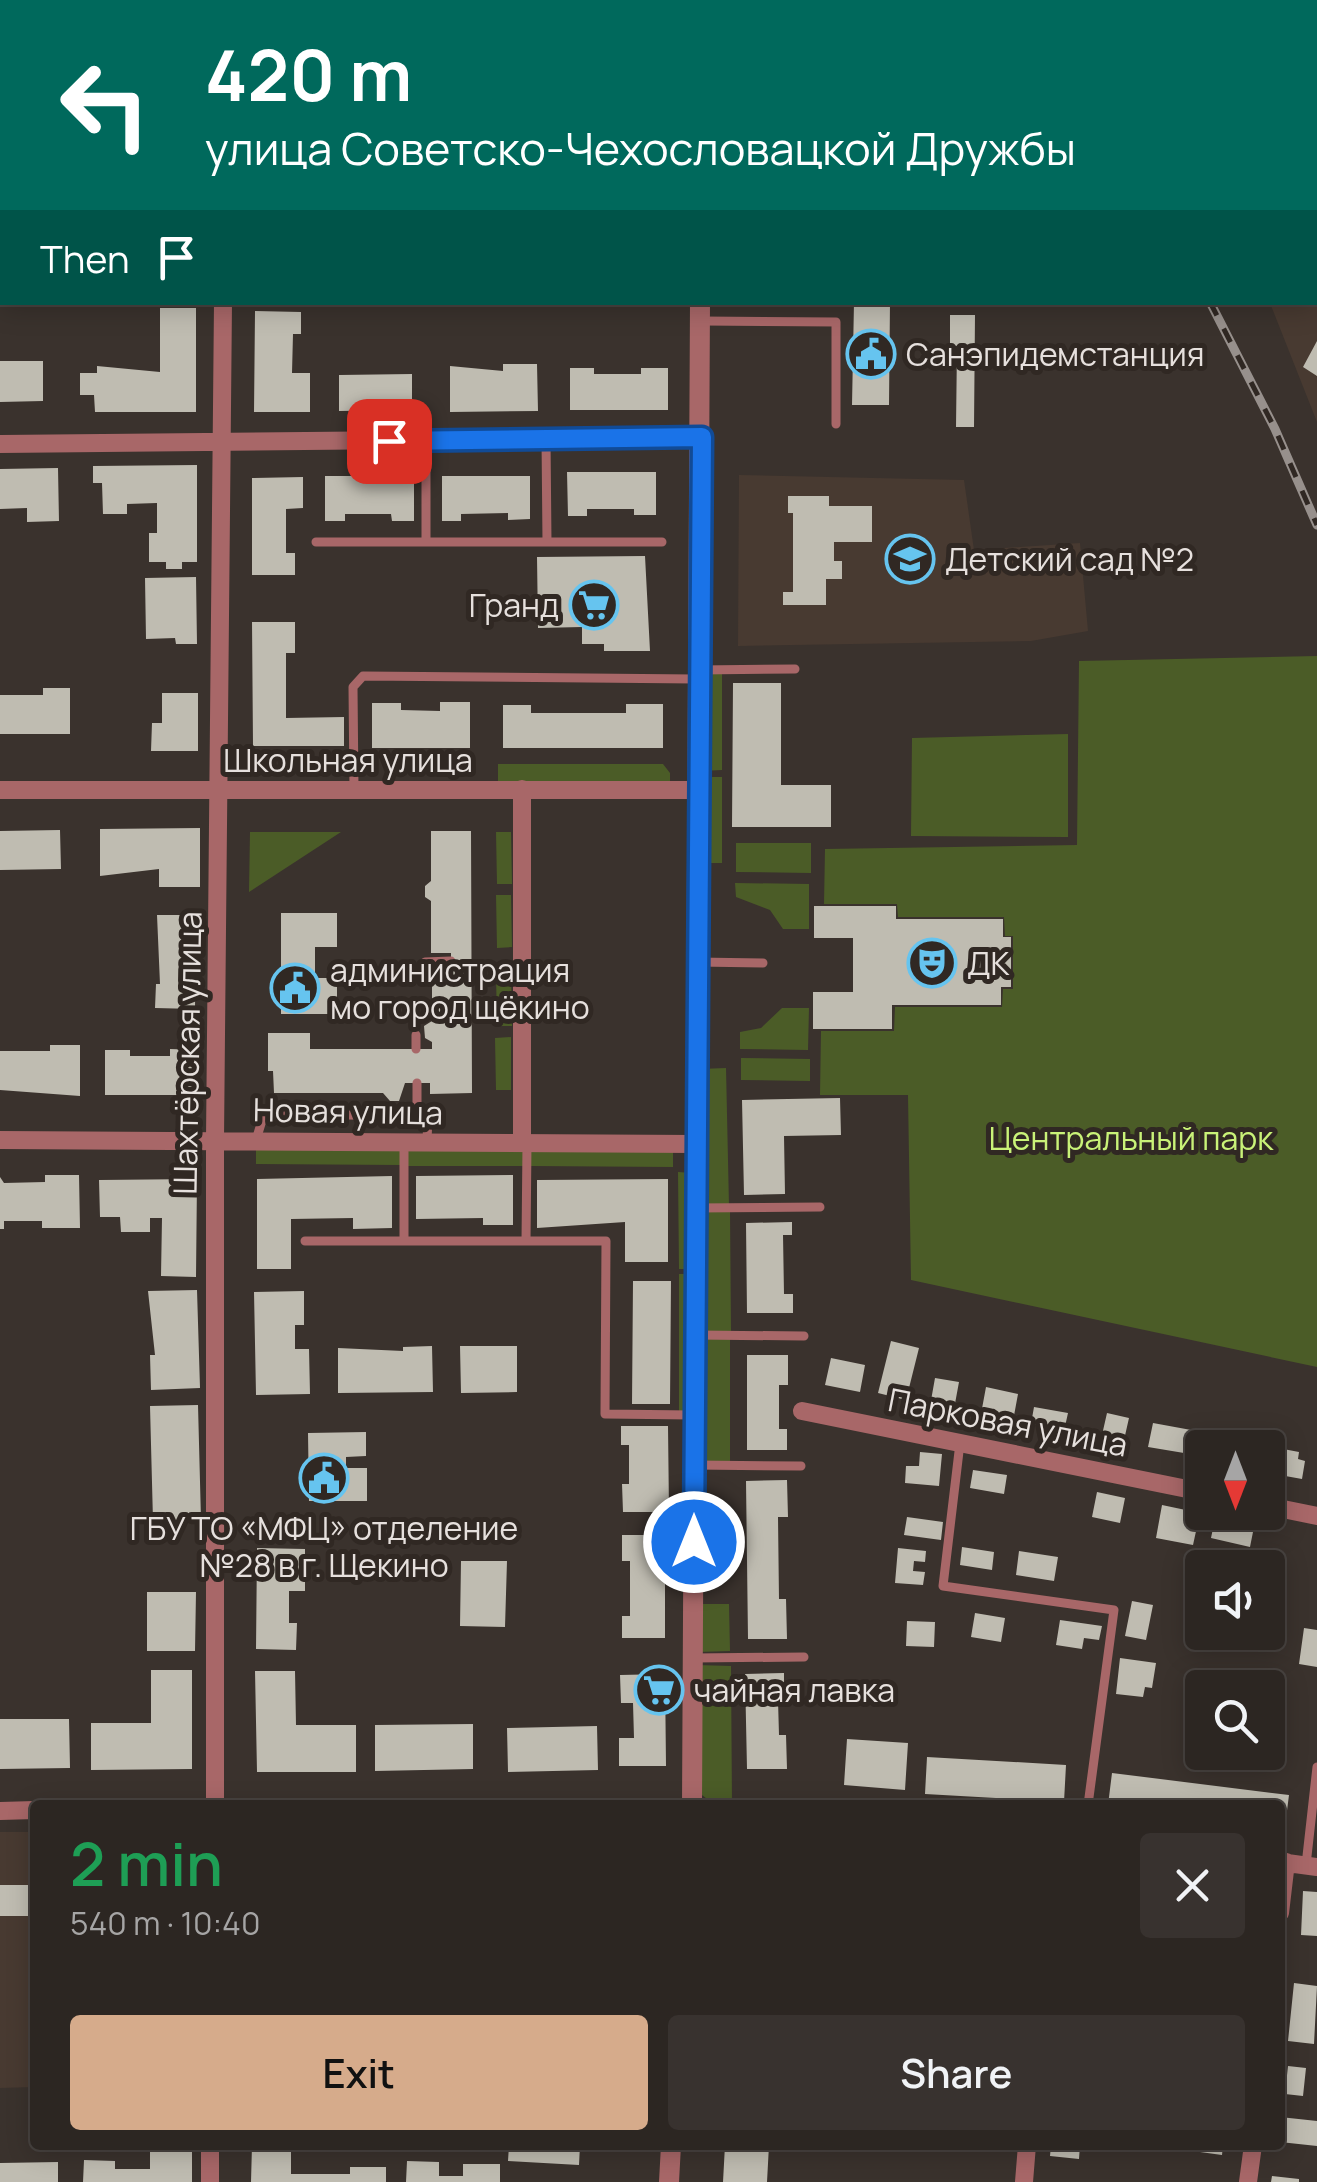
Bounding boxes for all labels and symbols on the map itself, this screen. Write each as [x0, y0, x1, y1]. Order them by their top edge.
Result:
public building icon: Санэпидемстанция [845, 328, 897, 380]
place label: Санэпидемстанция [906, 332, 1204, 376]
pin [347, 399, 432, 484]
school or university icon: Детский сад №2 [884, 533, 936, 585]
place label: Детский сад №2 [945, 537, 1194, 581]
supermarket icon: Гранд [568, 579, 620, 631]
place label: Гранд [469, 583, 559, 627]
street label: Школьная улица [223, 738, 473, 782]
street label: Шахтёрская улица [163, 911, 211, 1195]
theatre icon: ДК [906, 937, 958, 989]
place label: ДК [967, 941, 1010, 985]
place label: администрация мо город щёкино [330, 948, 590, 1029]
public building icon: администрация мо город щёкино [269, 962, 321, 1014]
street label: Новая улица [253, 1087, 443, 1135]
park label: Центральный парк [989, 1116, 1274, 1160]
street label: Парковая улица [885, 1377, 1131, 1467]
north arrow [1185, 1430, 1285, 1530]
public building icon: ГБУ ТО «МФЦ» отделение №28 в г. Щекино [298, 1452, 350, 1504]
position arrow [642, 1490, 746, 1594]
place label: ГБУ ТО «МФЦ» отделение №28 в г. Щекино [130, 1506, 518, 1587]
supermarket icon: чайная лавка [633, 1664, 685, 1716]
place label: чайная лавка [694, 1668, 895, 1712]

